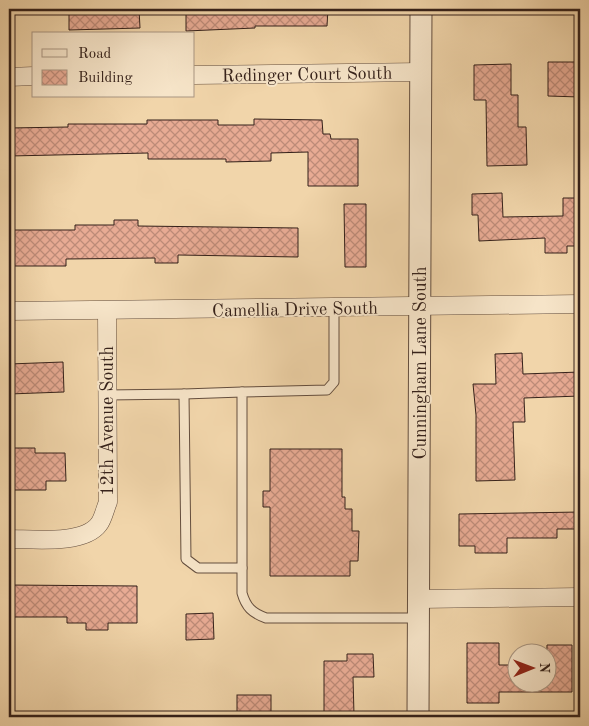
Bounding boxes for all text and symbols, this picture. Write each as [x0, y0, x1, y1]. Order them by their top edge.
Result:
legend [32, 32, 195, 98]
text: Road [78, 47, 112, 62]
street label: Redinger Court South [222, 65, 393, 85]
text: Building [78, 71, 133, 86]
street label: Cunningham Lane South [412, 266, 430, 460]
street label: Camellia Drive South [212, 300, 378, 320]
street label: 12th Avenue South [99, 346, 117, 496]
north arrow [506, 644, 556, 694]
text: N [537, 662, 551, 674]

